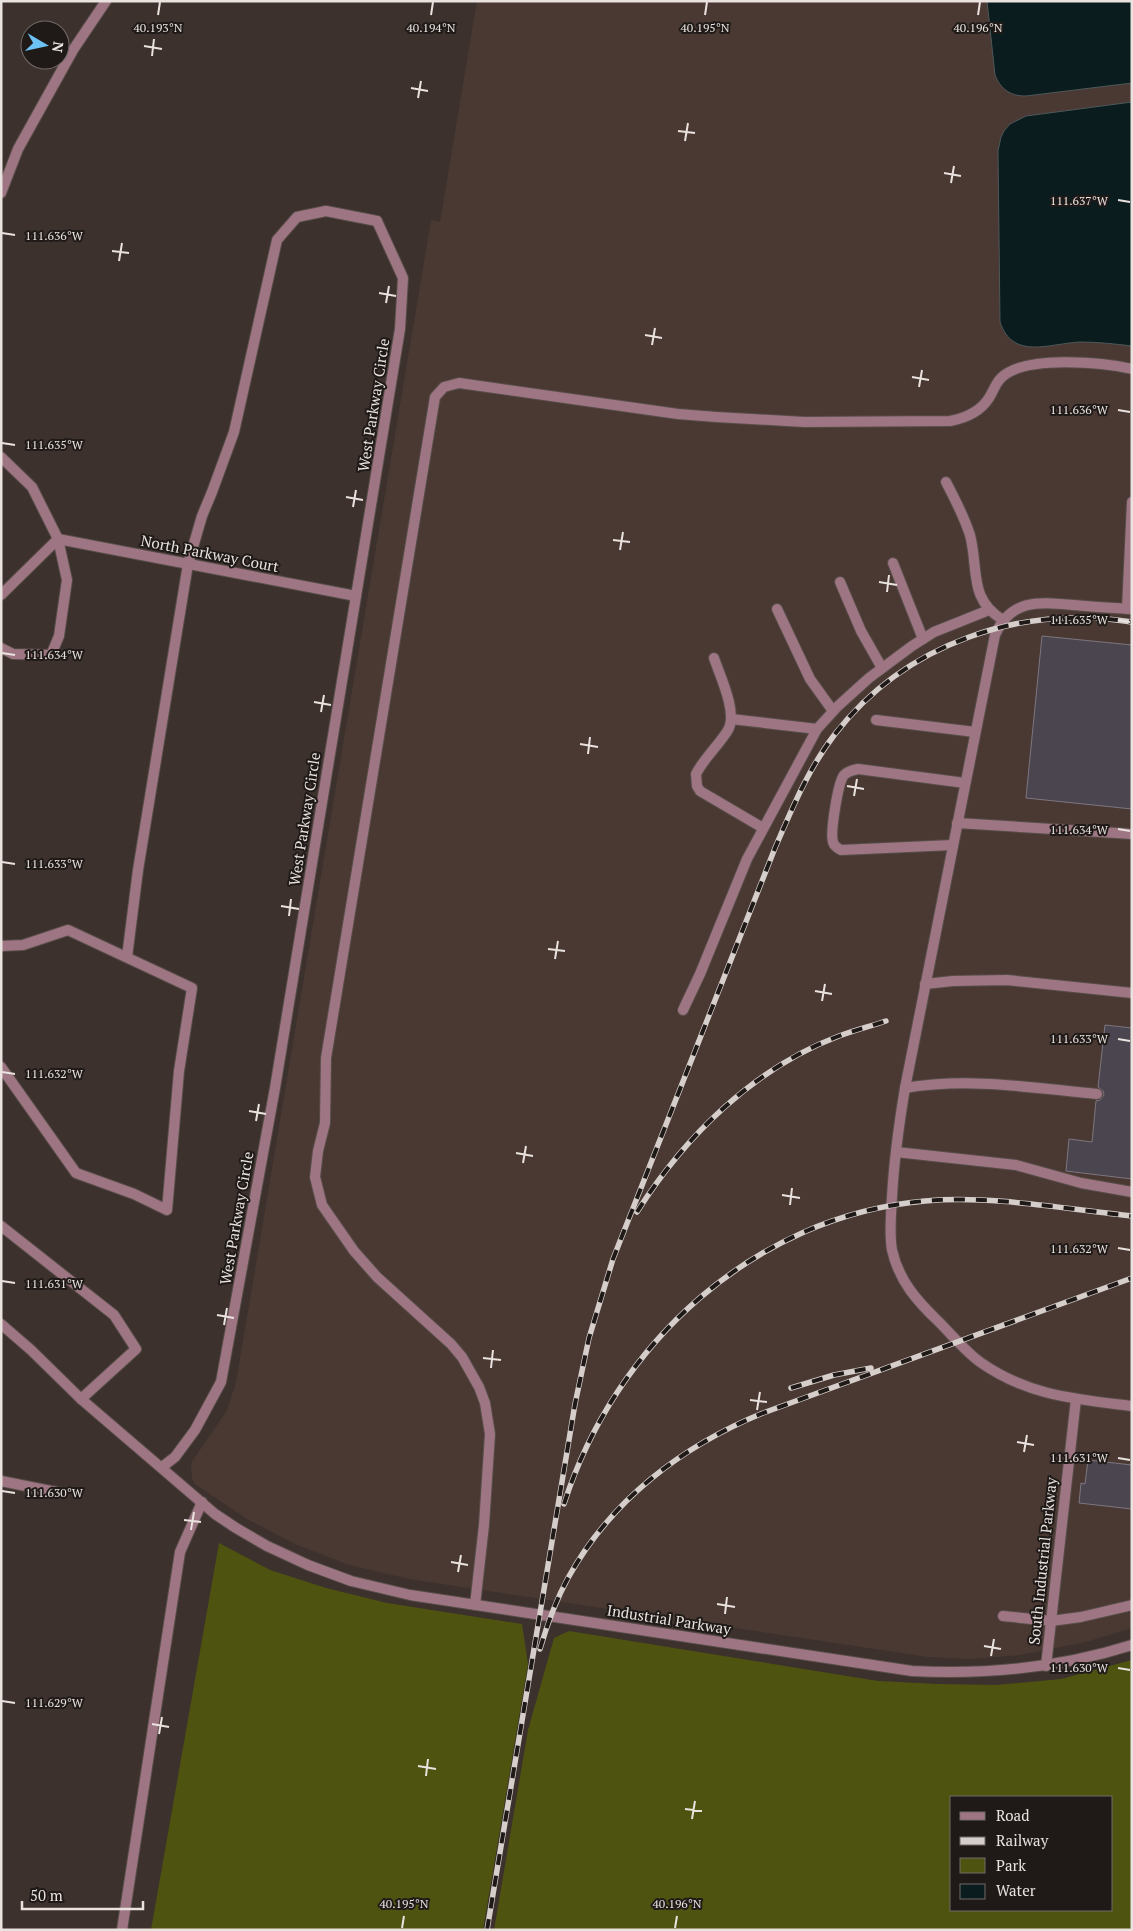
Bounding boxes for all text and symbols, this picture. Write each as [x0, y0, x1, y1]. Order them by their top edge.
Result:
north arrow [20, 20, 70, 70]
text: 40.193°N [133, 20, 183, 35]
text: 40.194°N [406, 20, 456, 35]
text: 40.195°N [680, 20, 730, 35]
text: 40.196°N [953, 20, 1003, 35]
text: N [48, 40, 69, 54]
text: 111.637°W [1050, 193, 1109, 208]
text: 111.636°W [25, 228, 84, 243]
street label: West Parkway Circle [353, 337, 393, 473]
text: 111.636°W [1050, 402, 1109, 417]
text: 111.635°W [25, 437, 84, 452]
street label: North Parkway Court [139, 530, 281, 576]
text: 111.635°W [1050, 612, 1109, 627]
text: 111.634°W [25, 647, 84, 662]
street label: West Parkway Circle [284, 751, 324, 887]
text: 111.634°W [1050, 822, 1109, 837]
text: 111.633°W [25, 856, 84, 871]
text: 111.633°W [1050, 1031, 1109, 1046]
text: 111.632°W [25, 1066, 84, 1081]
street label: West Parkway Circle [214, 1150, 258, 1286]
text: 111.632°W [1050, 1241, 1109, 1256]
text: 111.631°W [25, 1276, 84, 1291]
text: 111.631°W [1050, 1450, 1109, 1465]
street label: South Industrial Parkway [1023, 1476, 1061, 1646]
text: 111.630°W [25, 1485, 84, 1500]
street label: Industrial Parkway [606, 1599, 733, 1639]
text: 111.630°W [1050, 1660, 1109, 1675]
text: 111.629°W [25, 1695, 84, 1710]
legend [950, 1796, 1113, 1911]
text: Road [996, 1805, 1029, 1825]
text: Railway [996, 1830, 1049, 1850]
text: Park [996, 1855, 1026, 1875]
scale bar [22, 1878, 144, 1910]
text: Water [996, 1880, 1036, 1900]
text: 50 m [30, 1885, 63, 1905]
text: 40.195°N [379, 1896, 429, 1911]
text: 40.196°N [652, 1896, 702, 1911]

